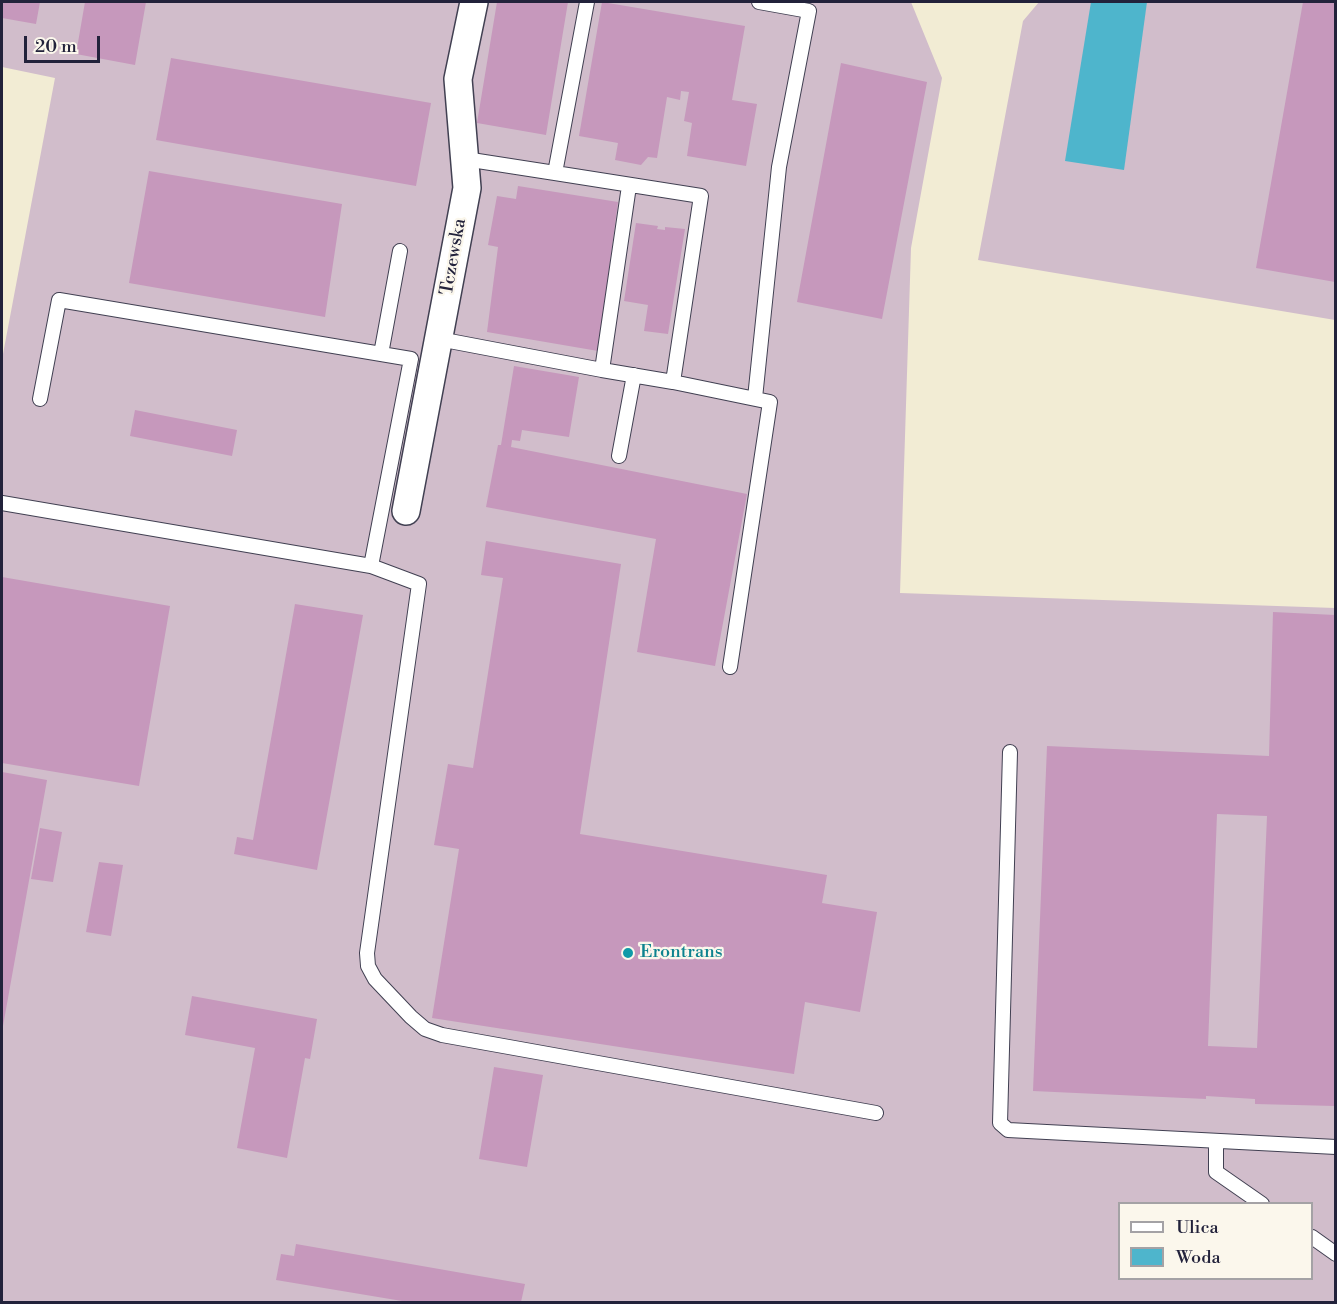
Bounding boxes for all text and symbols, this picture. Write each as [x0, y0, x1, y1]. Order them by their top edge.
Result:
scale bar [27, 24, 104, 62]
text: 20 m [35, 35, 77, 58]
street label: Tczewska [437, 217, 471, 297]
place label: Erontrans [640, 942, 723, 964]
marker: Erontrans [621, 946, 635, 960]
legend [1118, 1202, 1313, 1280]
text: Ulica [1176, 1216, 1219, 1239]
text: Woda [1176, 1246, 1221, 1269]

